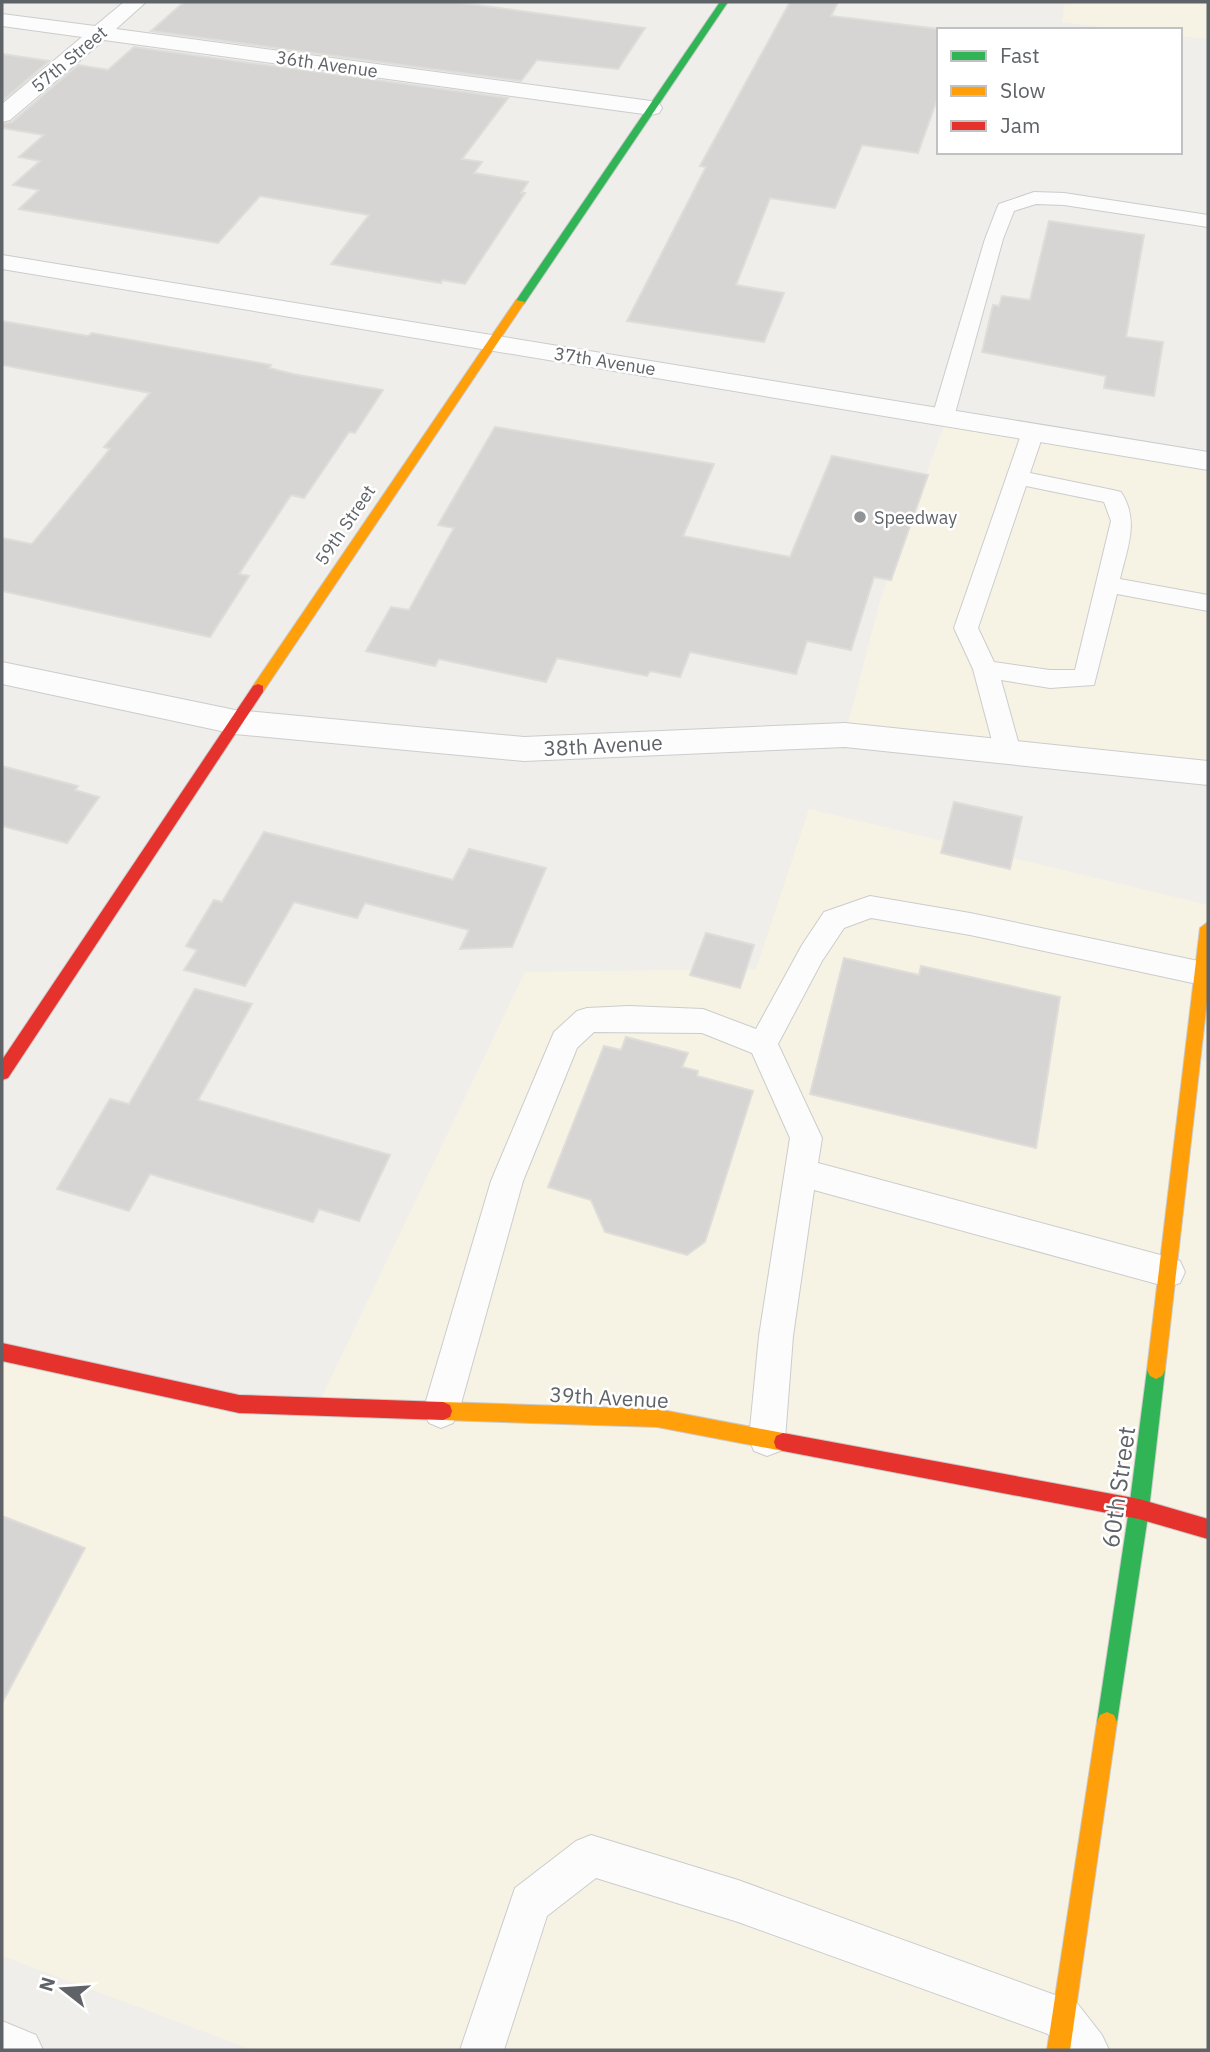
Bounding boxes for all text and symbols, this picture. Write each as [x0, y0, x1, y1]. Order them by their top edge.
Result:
street label: 57th Street [26, 21, 112, 97]
legend [937, 28, 1182, 154]
text: Fast [1000, 41, 1040, 69]
street label: 36th Avenue [275, 45, 379, 83]
text: Slow [1000, 76, 1046, 104]
text: Jam [1000, 111, 1040, 139]
street label: 37th Avenue [553, 342, 658, 380]
street label: 59th Street [310, 481, 380, 569]
place label: Speedway [874, 506, 957, 529]
marker: Speedway [852, 509, 868, 525]
street label: 38th Avenue [543, 728, 663, 762]
street label: 39th Avenue [549, 1380, 669, 1414]
street label: 60th Street [1094, 1424, 1142, 1550]
north arrow [28, 1954, 98, 2024]
text: N [33, 1974, 60, 1994]

